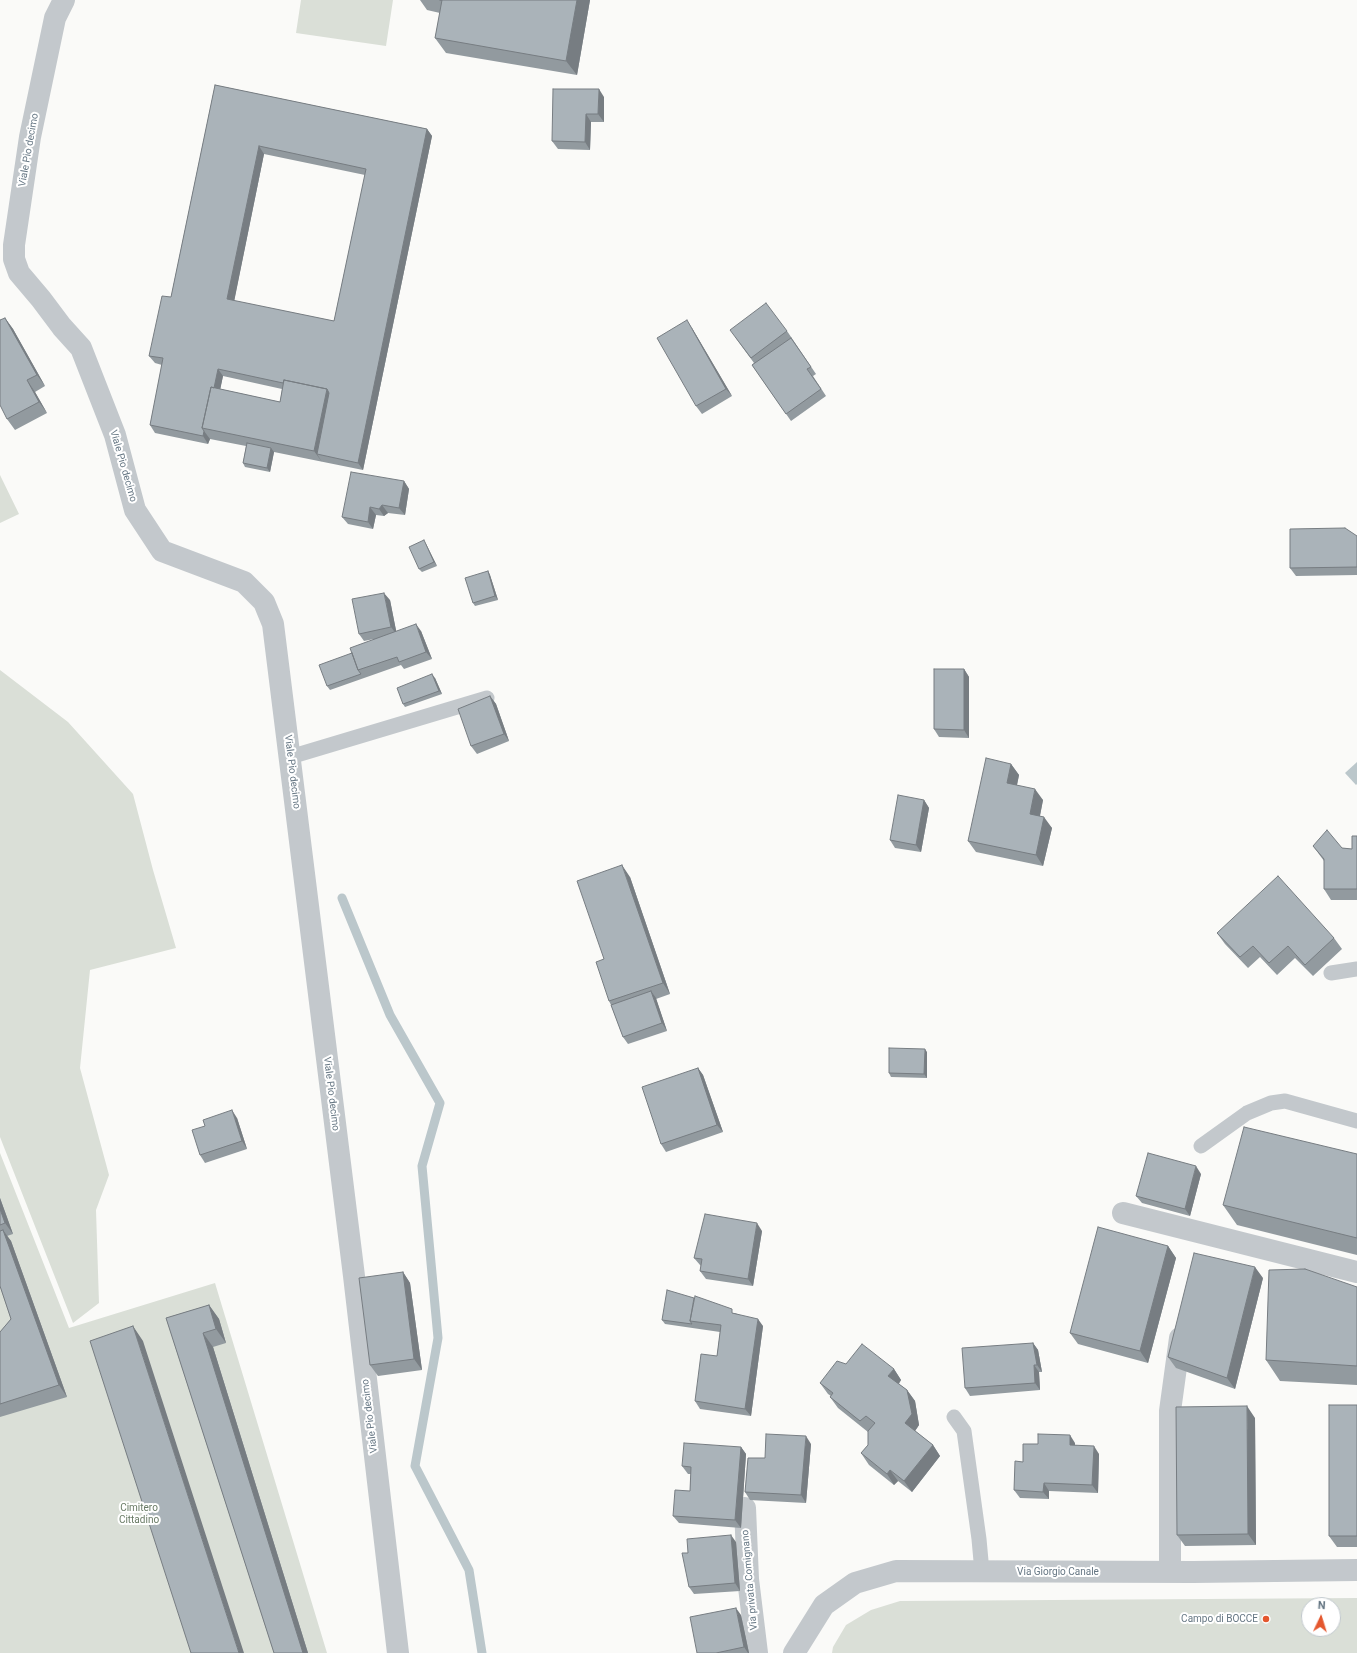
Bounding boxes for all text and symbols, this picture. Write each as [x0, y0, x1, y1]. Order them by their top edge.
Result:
street label: Viale Pio decimo [17, 112, 41, 188]
street label: Viale Pio decimo [107, 429, 139, 503]
street label: Viale Pio decimo [282, 734, 302, 810]
street label: Viale Pio decimo [321, 1056, 341, 1132]
street label: Viale Pio decimo [360, 1378, 380, 1454]
park label: Cimitero Cittadino [119, 1502, 159, 1526]
street label: Via privata Comignano [740, 1529, 760, 1631]
street label: Via Giorgio Canale [1017, 1566, 1099, 1578]
north arrow [1301, 1597, 1341, 1637]
text: N [1317, 1599, 1326, 1612]
place label: Campo di BOCCE [1181, 1613, 1258, 1625]
marker: Campo di BOCCE [1261, 1614, 1271, 1624]

